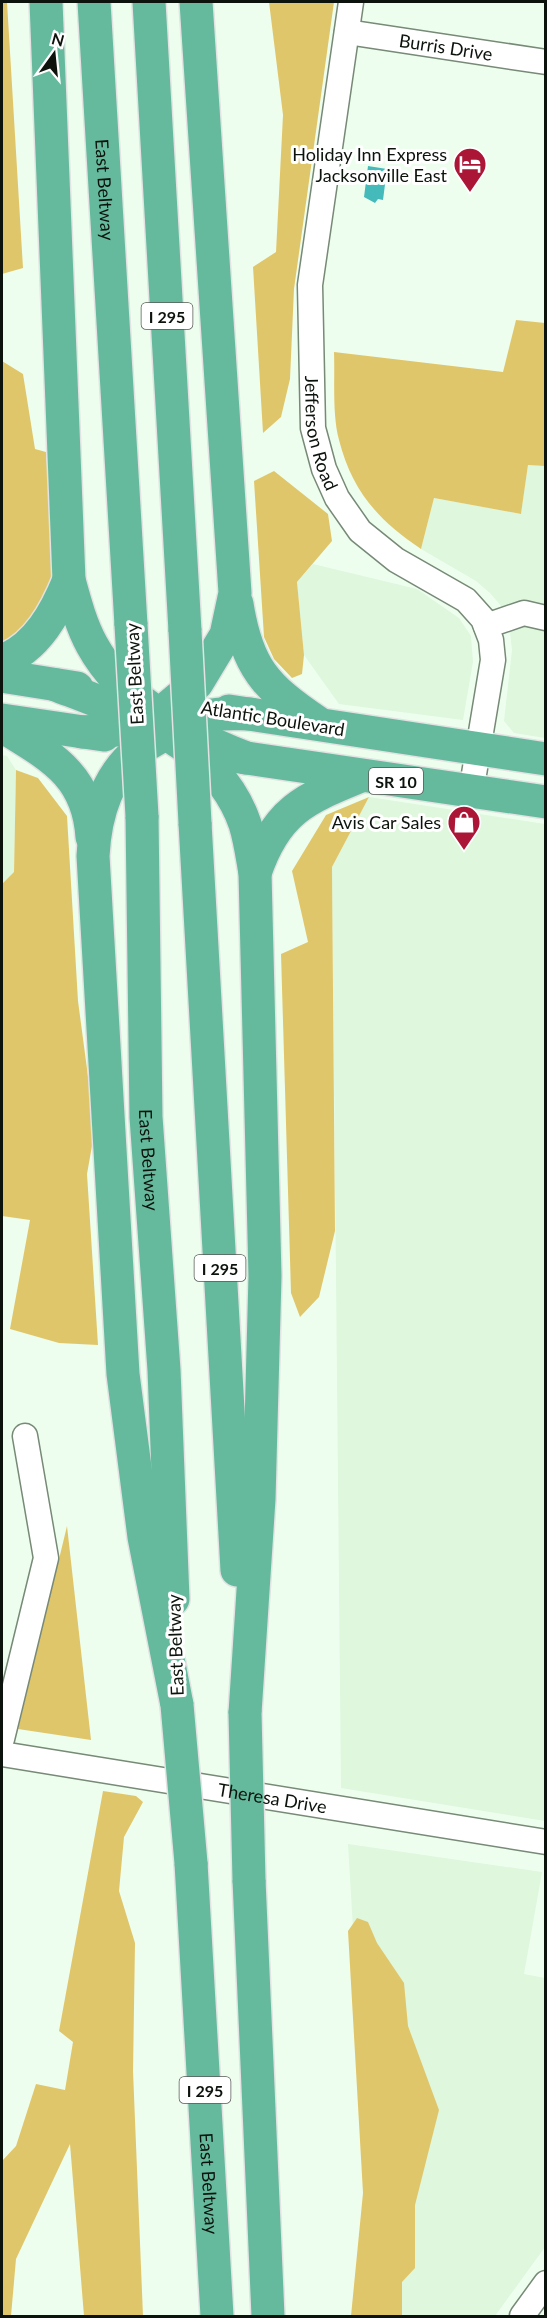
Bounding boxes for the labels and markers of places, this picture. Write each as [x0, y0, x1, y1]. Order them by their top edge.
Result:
place label: Holiday Inn Express Jacksonville East [292, 143, 448, 186]
hotel icon: Holiday Inn Express Jacksonville East [452, 146, 488, 193]
shop icon: Avis Car Sales [446, 804, 482, 851]
place label: Avis Car Sales [332, 811, 441, 833]

